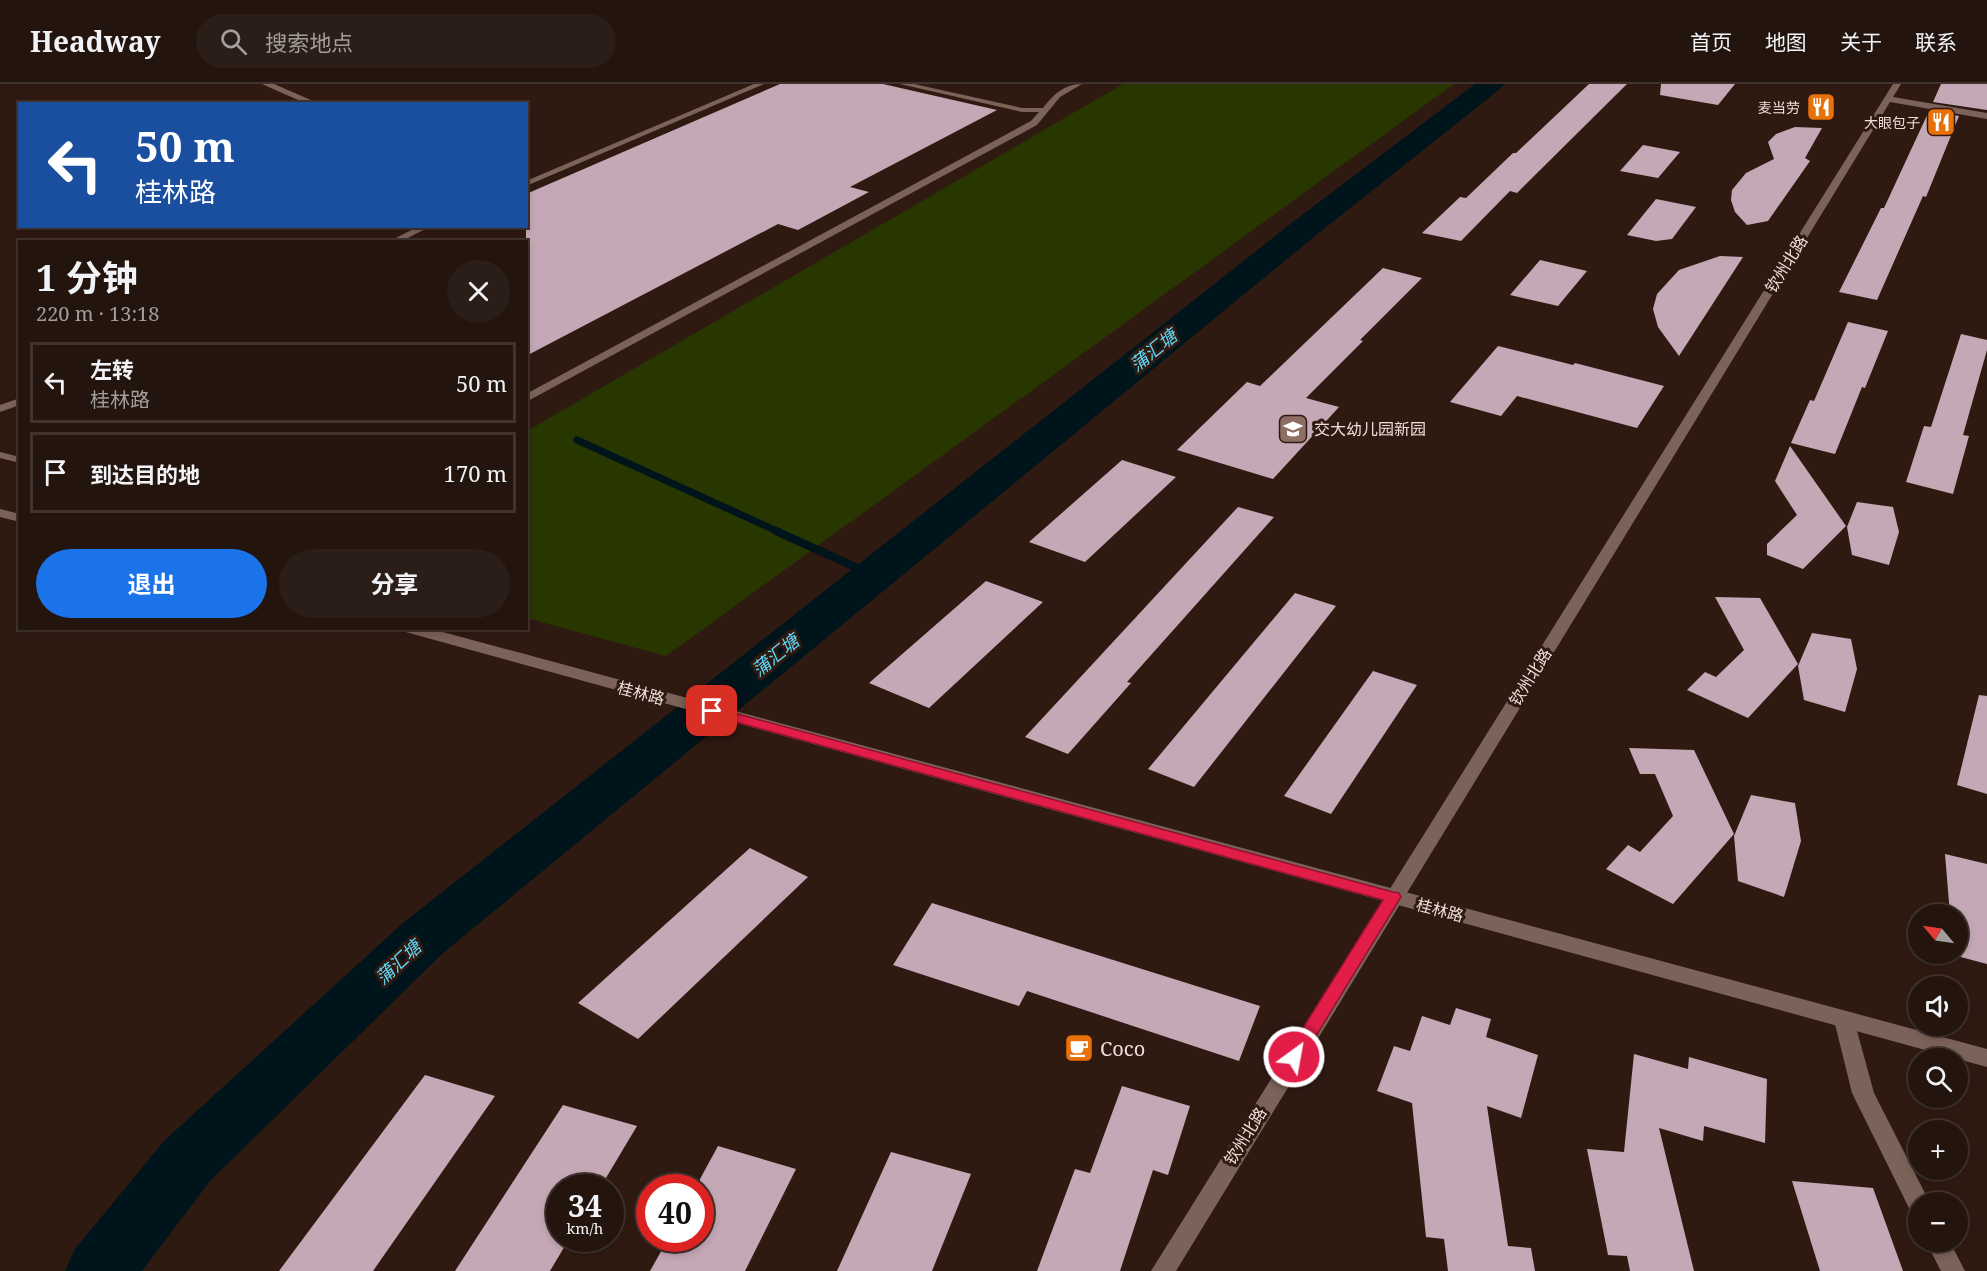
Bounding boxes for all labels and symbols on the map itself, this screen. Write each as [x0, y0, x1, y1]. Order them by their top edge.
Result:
restaurant icon: 麦当劳 [1805, 91, 1837, 123]
place label: 麦当劳 [1758, 98, 1800, 117]
restaurant icon: 大眼包子 [1925, 106, 1957, 138]
place label: 大眼包子 [1864, 113, 1920, 132]
street label: 钦州北路 [1760, 231, 1812, 297]
water label: 蒲汇塘 [1124, 322, 1184, 376]
school or university icon: 交大幼儿园新园 [1277, 413, 1309, 445]
place label: 交大幼儿园新园 [1314, 418, 1426, 440]
water label: 蒲汇塘 [746, 627, 806, 681]
street label: 钦州北路 [1504, 644, 1556, 710]
street label: 桂林路 [615, 676, 667, 710]
pin [686, 685, 737, 736]
street label: 桂林路 [1414, 893, 1466, 927]
north arrow [1908, 904, 1968, 964]
water label: 蒲汇塘 [370, 933, 428, 989]
position arrow [1262, 1025, 1326, 1089]
cafe icon: Coco [1063, 1032, 1095, 1064]
place label: Coco [1100, 1035, 1145, 1062]
street label: 钦州北路 [1219, 1103, 1271, 1169]
speed limit sign: 40 [636, 1174, 714, 1252]

